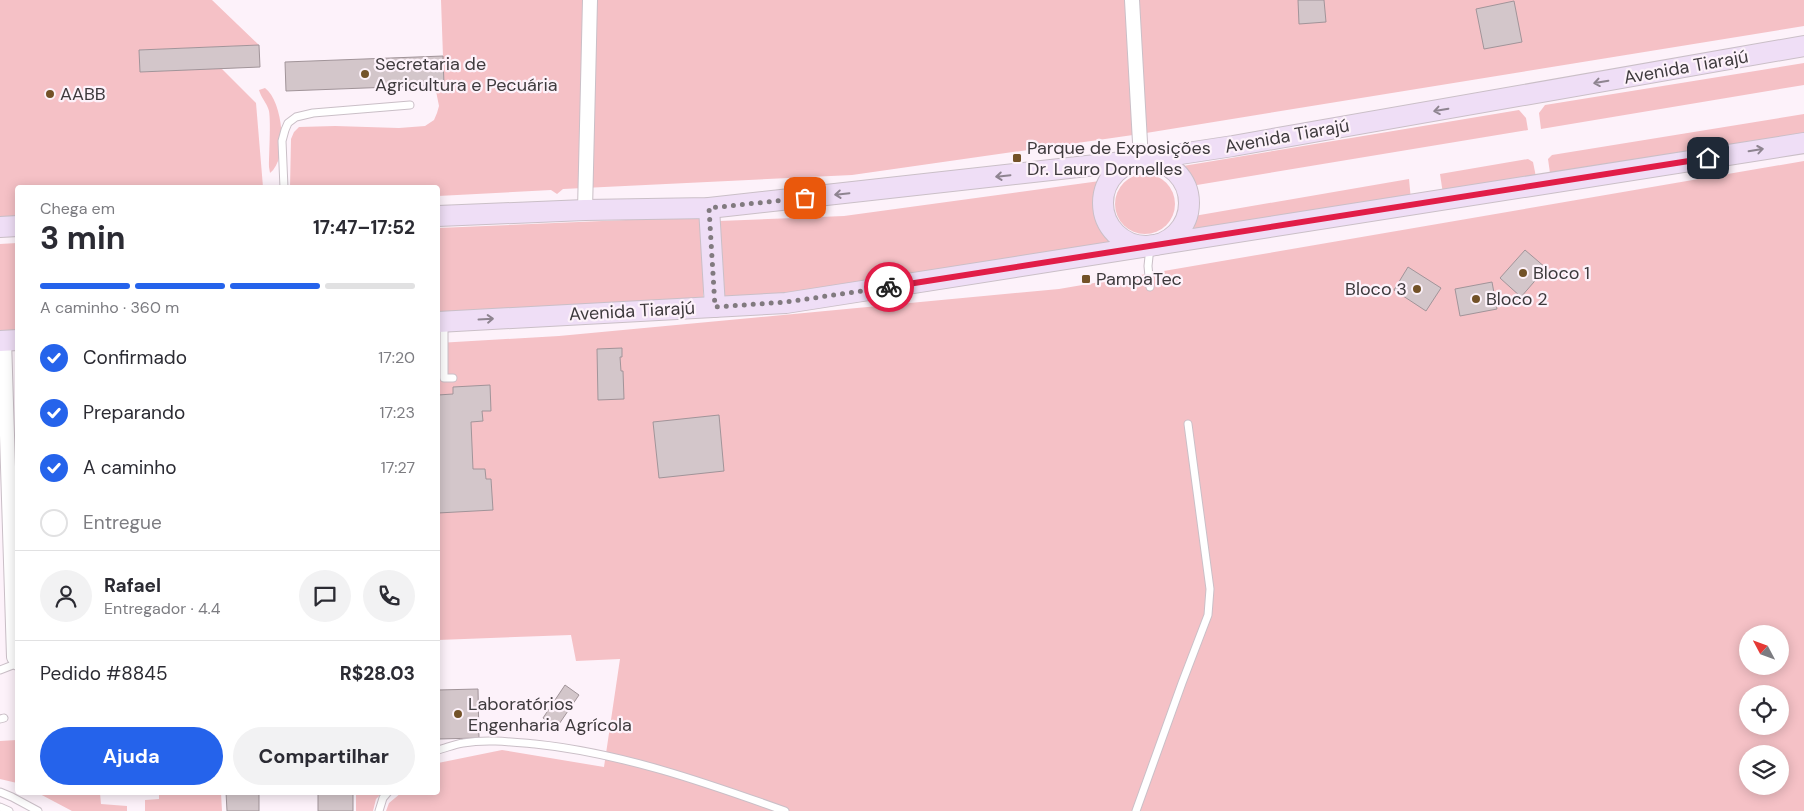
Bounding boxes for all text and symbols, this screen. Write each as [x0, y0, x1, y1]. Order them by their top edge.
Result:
street label: Avenida Tiarajú [1622, 44, 1750, 90]
place label: Secretaria de Agricultura e Pecuária [375, 52, 558, 97]
marker: Secretaria de Agricultura e Pecuária [359, 68, 371, 80]
one-way arrow [1593, 77, 1609, 87]
place label: AABB [60, 82, 106, 106]
marker: AABB [44, 88, 56, 100]
one-way arrow [1433, 105, 1449, 115]
street label: Avenida Tiarajú [1223, 113, 1351, 159]
place label: Parque de Exposições Dr. Lauro Dornelles [1027, 136, 1211, 181]
pin [1687, 137, 1729, 179]
icon: home [1694, 144, 1722, 172]
one-way arrow [1748, 145, 1764, 155]
marker: Parque de Exposições Dr. Lauro Dornelles [1011, 152, 1023, 164]
one-way arrow [996, 171, 1012, 181]
pin [784, 177, 826, 219]
icon: bag [791, 184, 819, 212]
one-way arrow [834, 189, 850, 199]
text: Chega em [40, 198, 115, 219]
text: 17:47–17:52 [313, 215, 415, 240]
text: 3 min [40, 217, 125, 259]
place label: Bloco 1 [1533, 261, 1590, 285]
courier [864, 262, 914, 312]
place label: PampaTec [1096, 267, 1182, 291]
marker: Bloco 1 [1517, 267, 1529, 279]
icon: bike [875, 273, 903, 301]
marker: PampaTec [1080, 273, 1092, 285]
place label: Bloco 3 [1345, 277, 1407, 301]
marker: Bloco 3 [1411, 283, 1423, 295]
place label: Bloco 2 [1486, 287, 1548, 311]
marker: Bloco 2 [1470, 293, 1482, 305]
street label: Avenida Tiarajú [568, 296, 696, 326]
text: A caminho · 360 m [40, 297, 179, 318]
one-way arrow [478, 315, 494, 324]
icon: check [40, 344, 68, 372]
text: Confirmado [83, 345, 187, 370]
text: 17:20 [378, 347, 415, 368]
icon: check [40, 399, 68, 427]
text: Preparando [83, 400, 185, 425]
text: 17:23 [380, 402, 415, 423]
icon: check [40, 454, 68, 482]
text: A caminho [83, 455, 176, 480]
text: 17:27 [381, 457, 415, 478]
text: Entregue [83, 510, 162, 535]
button: person [40, 570, 92, 622]
button: chat [299, 570, 351, 622]
button: phone [363, 570, 415, 622]
text: Rafael [104, 573, 161, 598]
text: Entregador · 4.4 [104, 598, 221, 619]
north arrow [1739, 625, 1789, 675]
map controls [1739, 625, 1789, 795]
text: Pedido #8845 [40, 661, 167, 686]
text: R$28.03 [340, 661, 415, 686]
button: locate [1739, 685, 1789, 735]
place label: Laboratórios Engenharia Agrícola [468, 692, 632, 737]
marker: Laboratórios Engenharia Agrícola [452, 708, 464, 720]
button: Ajuda [40, 727, 223, 785]
button: Compartilhar [233, 727, 415, 785]
button: layers [1739, 745, 1789, 795]

